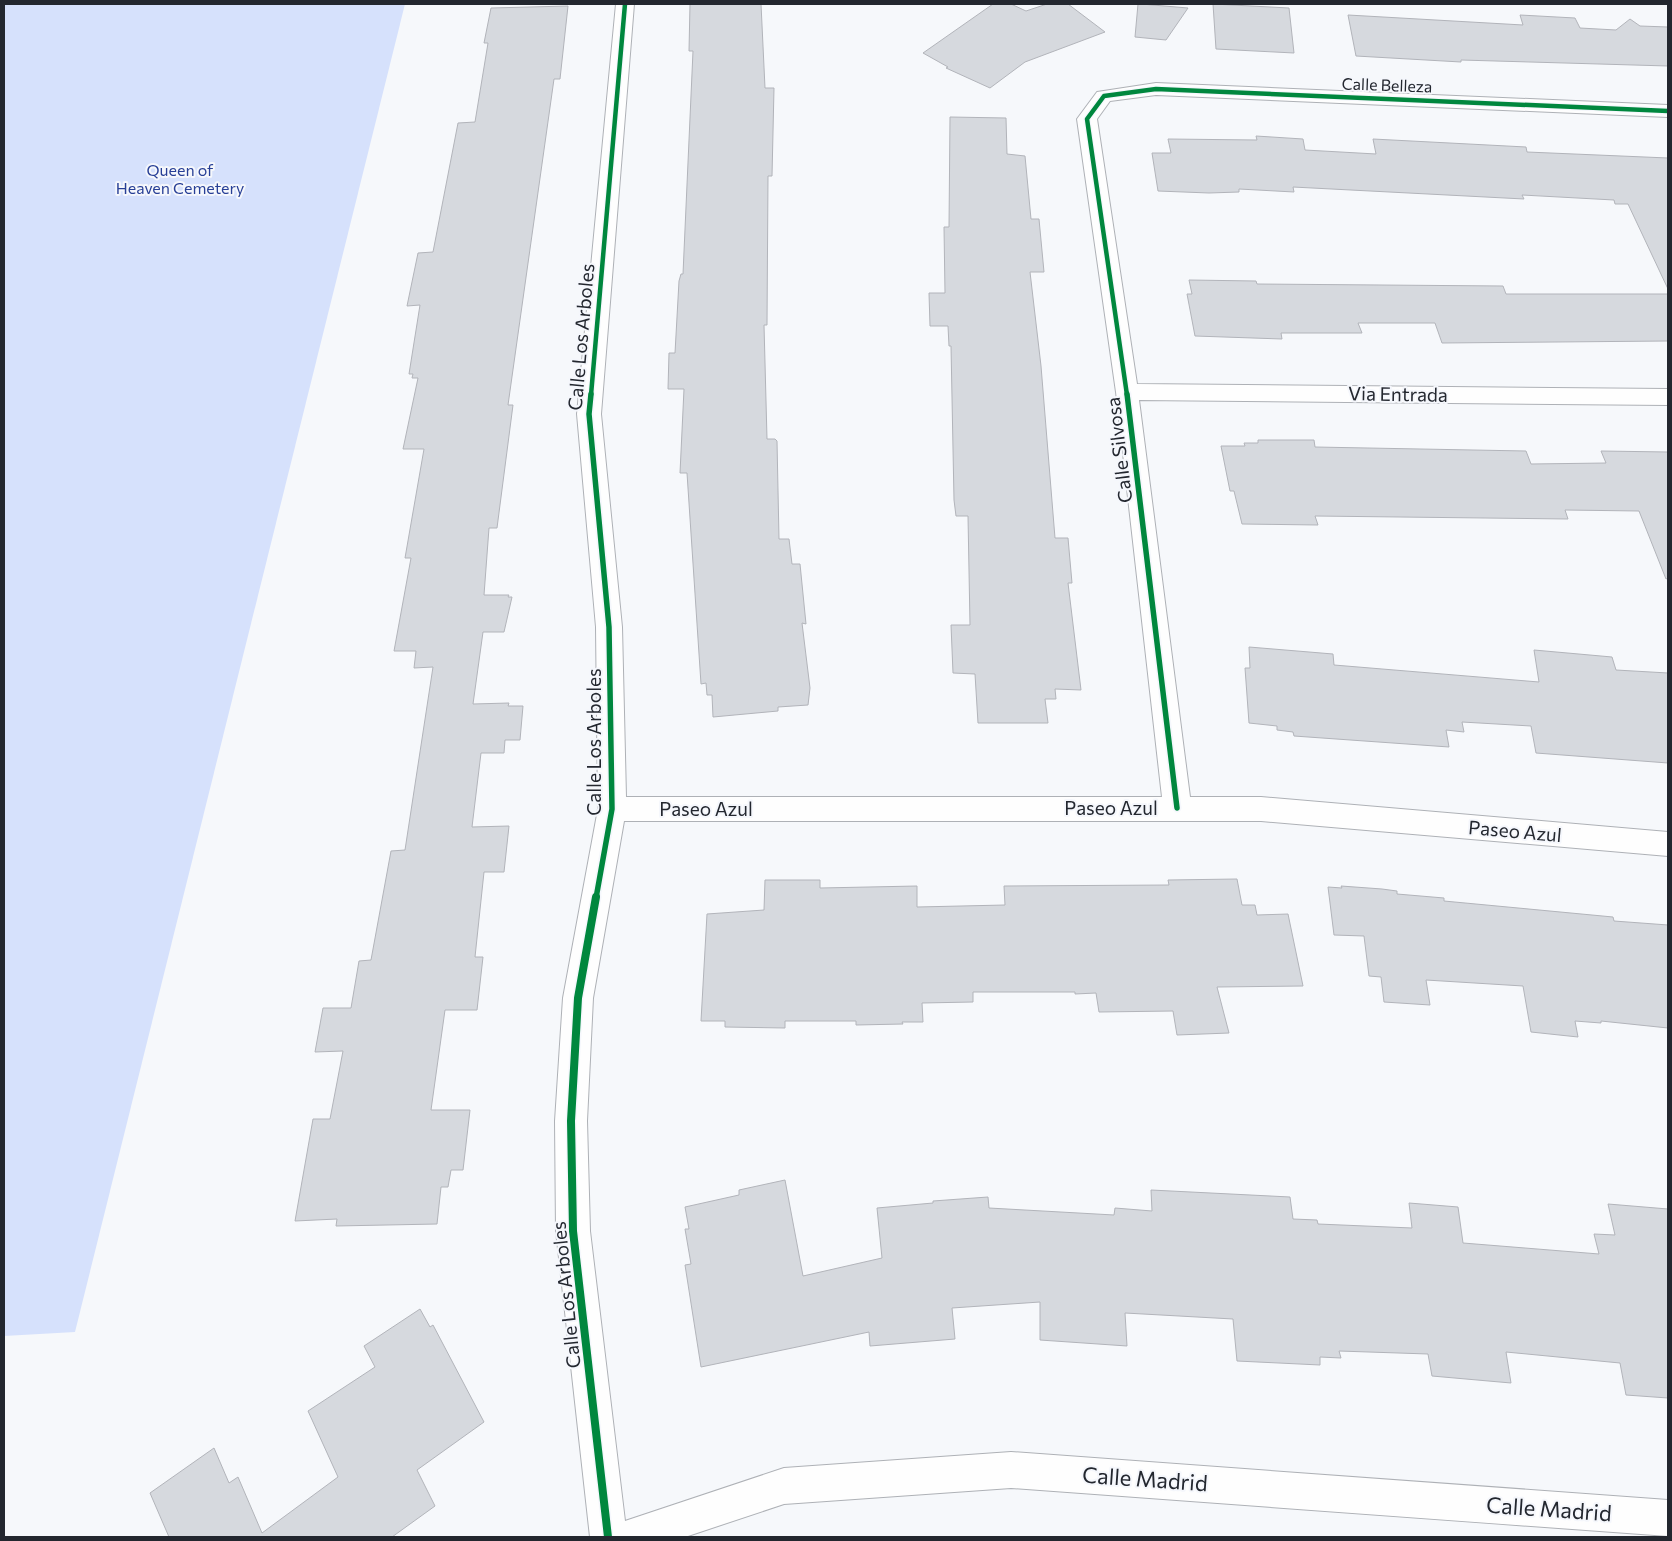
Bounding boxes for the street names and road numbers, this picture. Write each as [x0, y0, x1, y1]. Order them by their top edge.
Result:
street label: Calle Belleza [1341, 73, 1433, 96]
street label: Calle Los Arboles [563, 263, 598, 411]
street label: Via Entrada [1348, 381, 1448, 406]
street label: Calle Silvosa [1101, 396, 1136, 504]
street label: Calle Los Arboles [582, 668, 605, 816]
street label: Paseo Azul [1064, 796, 1158, 819]
street label: Paseo Azul [659, 797, 753, 820]
street label: Paseo Azul [1467, 815, 1563, 846]
street label: Calle Los Arboles [546, 1221, 585, 1370]
street label: Calle Madrid [1081, 1461, 1209, 1496]
street label: Calle Madrid [1485, 1491, 1613, 1526]

